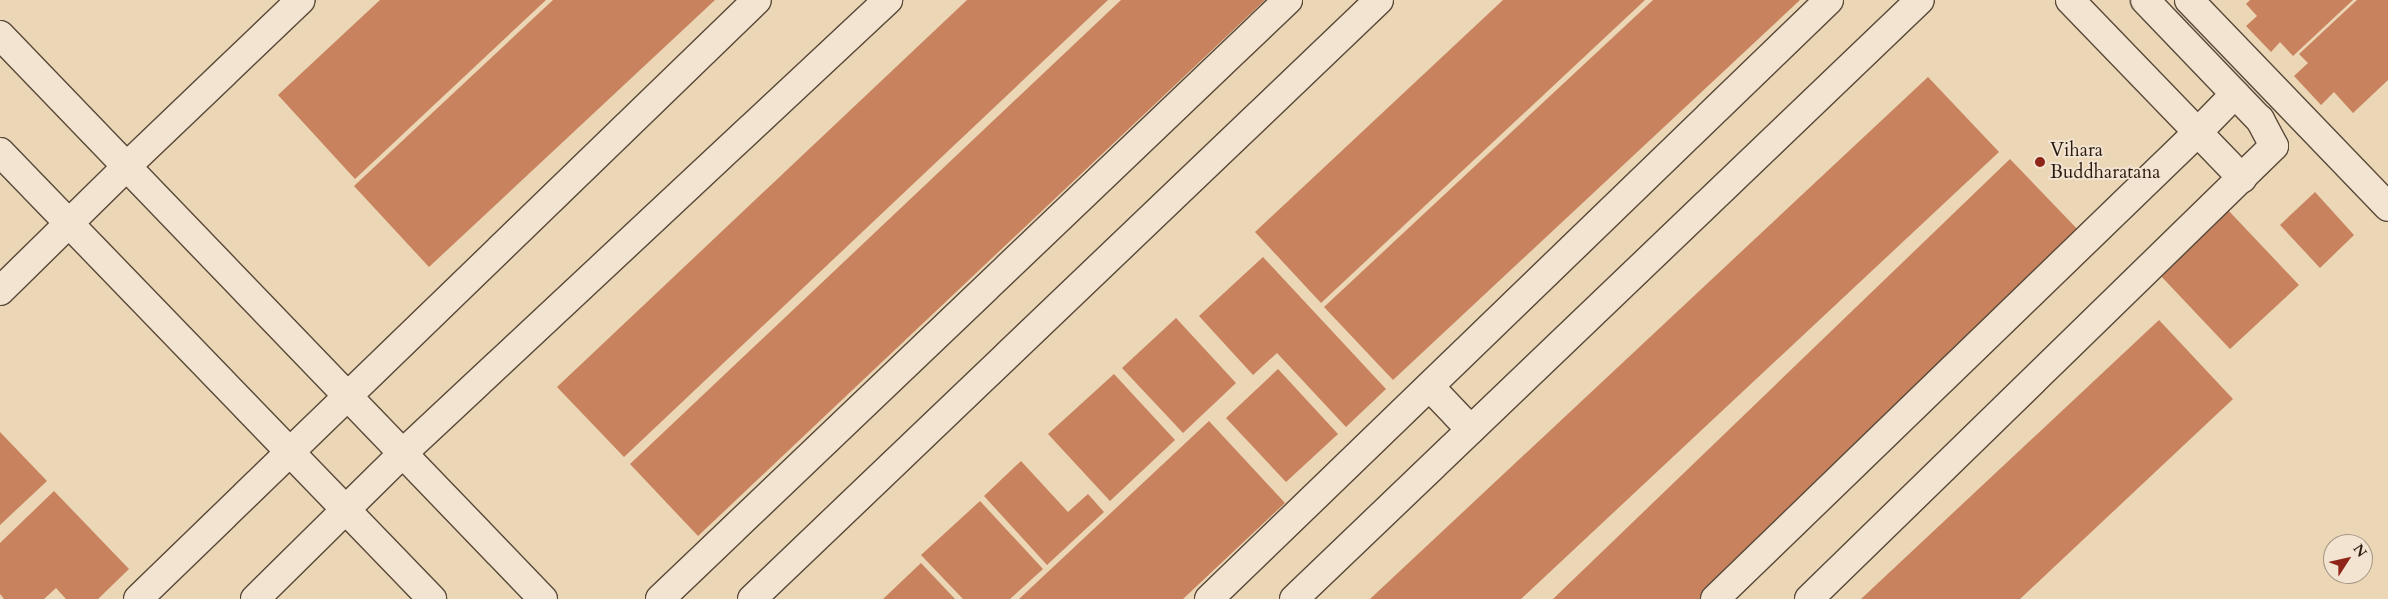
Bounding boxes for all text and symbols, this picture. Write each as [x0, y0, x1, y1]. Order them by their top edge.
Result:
place label: Vihara Buddharatana [2050, 140, 2161, 184]
marker: Vihara Buddharatana [2034, 156, 2046, 168]
north arrow [2323, 534, 2373, 584]
text: N [2349, 540, 2371, 561]

